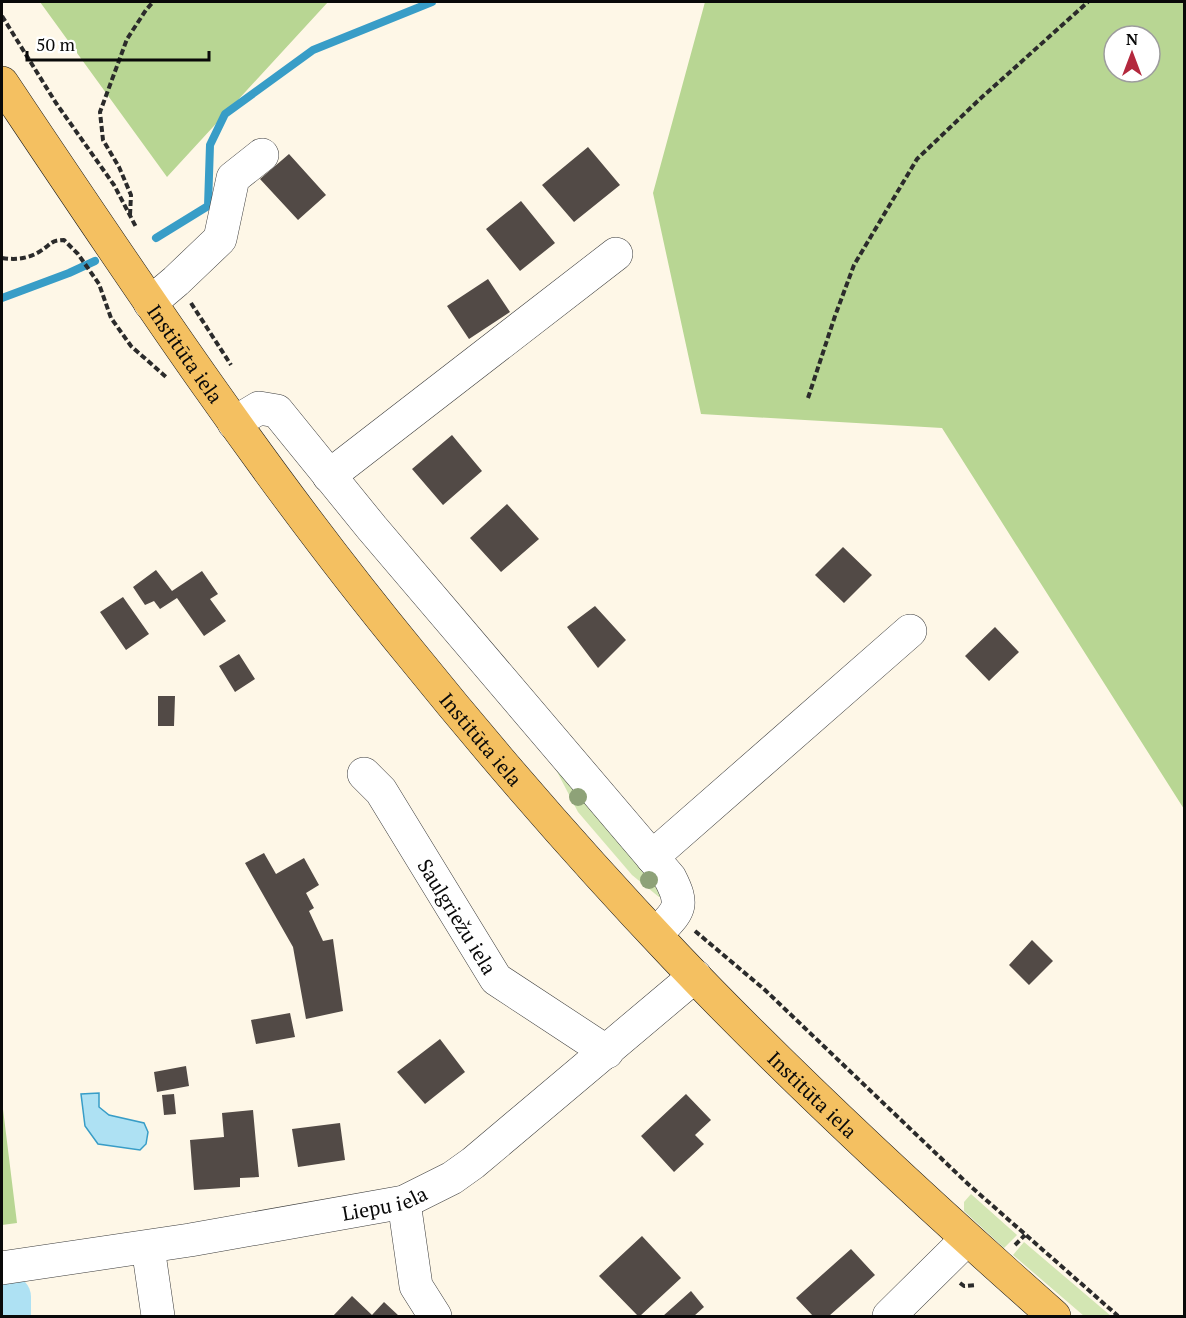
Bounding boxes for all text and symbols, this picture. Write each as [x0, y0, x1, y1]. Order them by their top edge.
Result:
scale bar [27, 24, 208, 62]
north arrow [1102, 24, 1162, 84]
text: N [1126, 28, 1138, 50]
text: 50 m [36, 32, 76, 56]
street label: Institūta iela [142, 299, 230, 408]
street label: Institūta iela [434, 686, 529, 792]
street label: Saulgriežu iela [412, 854, 503, 979]
street label: Institūta iela [762, 1045, 863, 1144]
street label: Liepu iela [340, 1179, 432, 1226]

